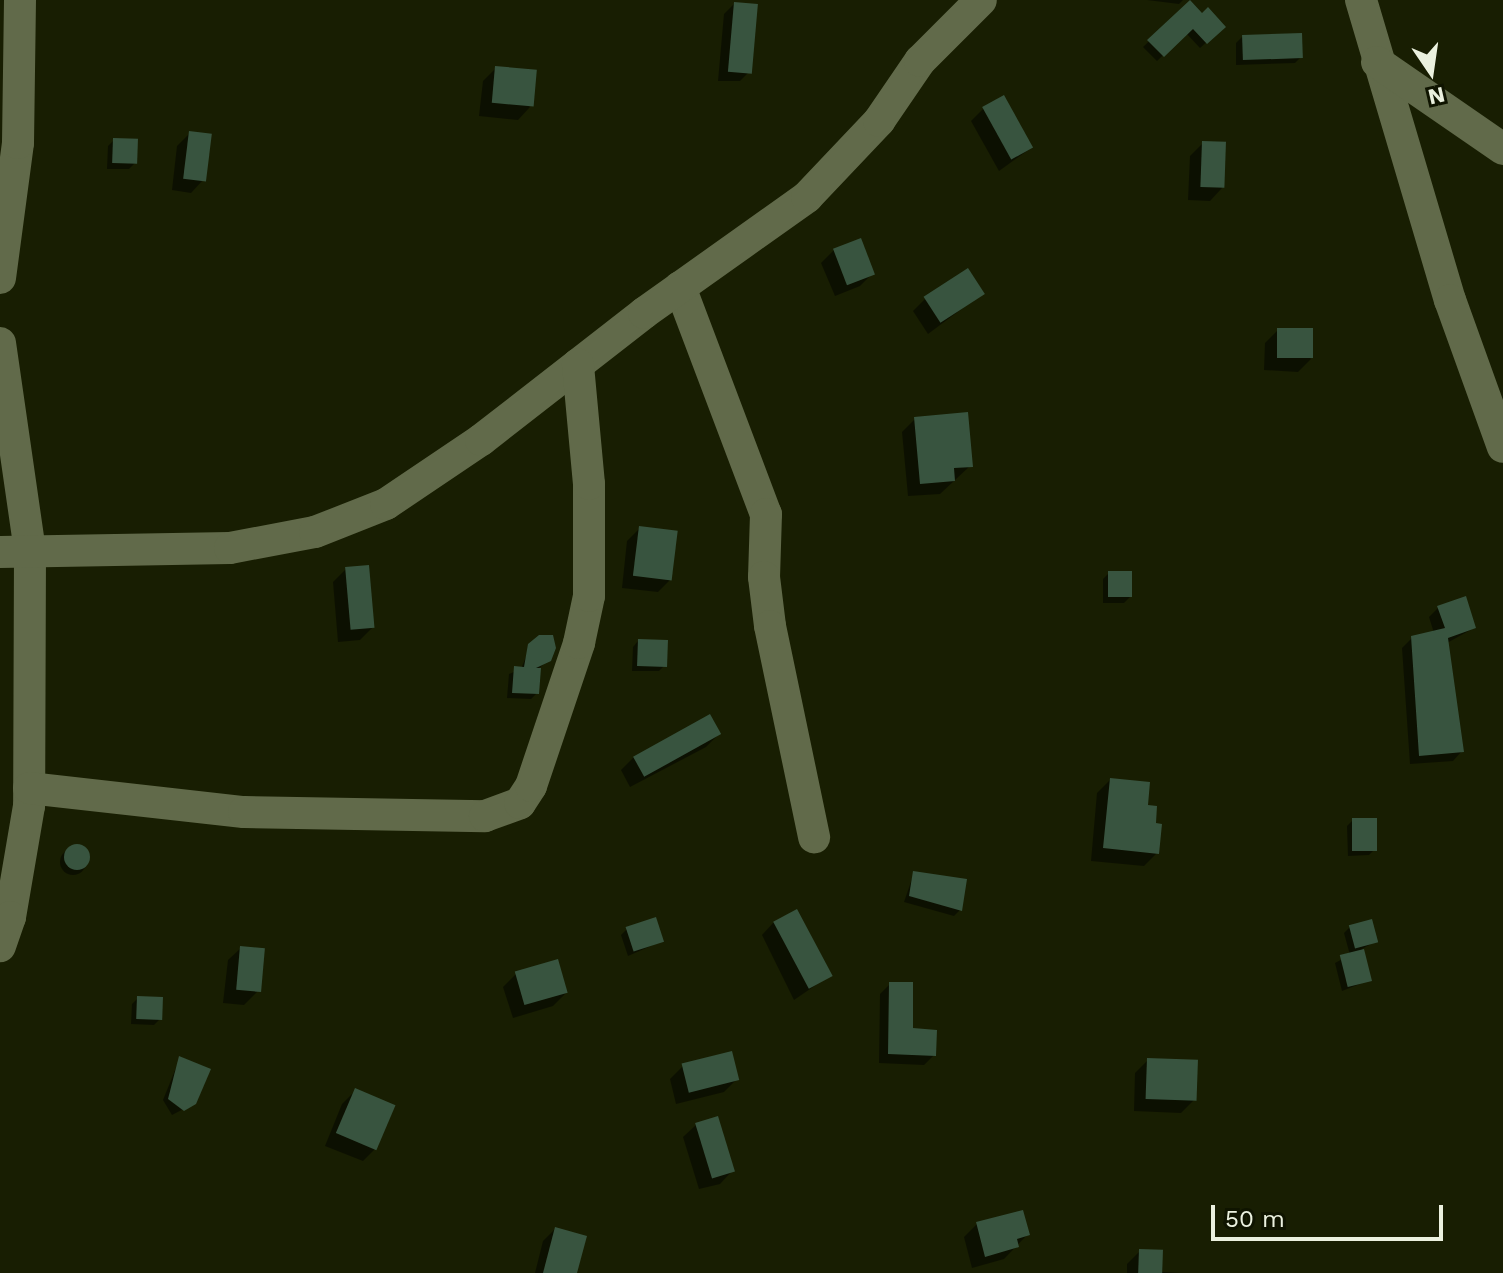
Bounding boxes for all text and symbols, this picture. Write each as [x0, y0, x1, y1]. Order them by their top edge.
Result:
north arrow [1391, 32, 1471, 112]
text: N [1426, 82, 1447, 110]
scale bar [1215, 1189, 1447, 1239]
text: 50 m [1225, 1205, 1285, 1233]

